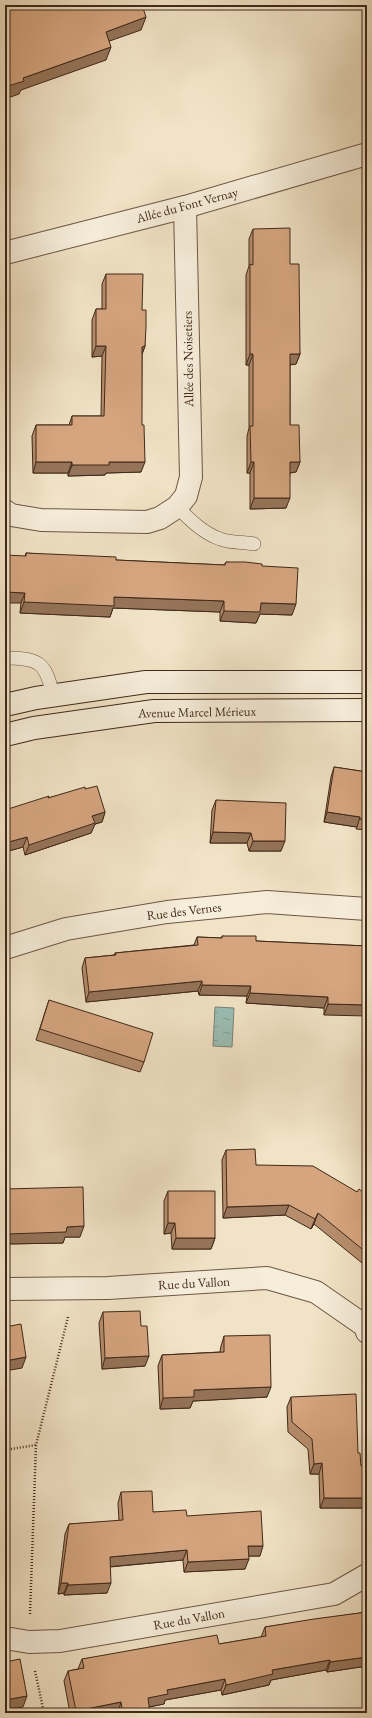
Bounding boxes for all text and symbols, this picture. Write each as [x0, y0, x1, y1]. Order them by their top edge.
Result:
street label: Allée du Font Vernay [133, 183, 240, 227]
street label: Allée des Noisetiers [179, 311, 197, 408]
street label: Avenue Marcel Mérieux [137, 702, 257, 722]
street label: Rue des Vernes [146, 898, 222, 924]
street label: Rue du Vallon [158, 1273, 231, 1293]
street label: Rue du Vallon [152, 1604, 226, 1634]

